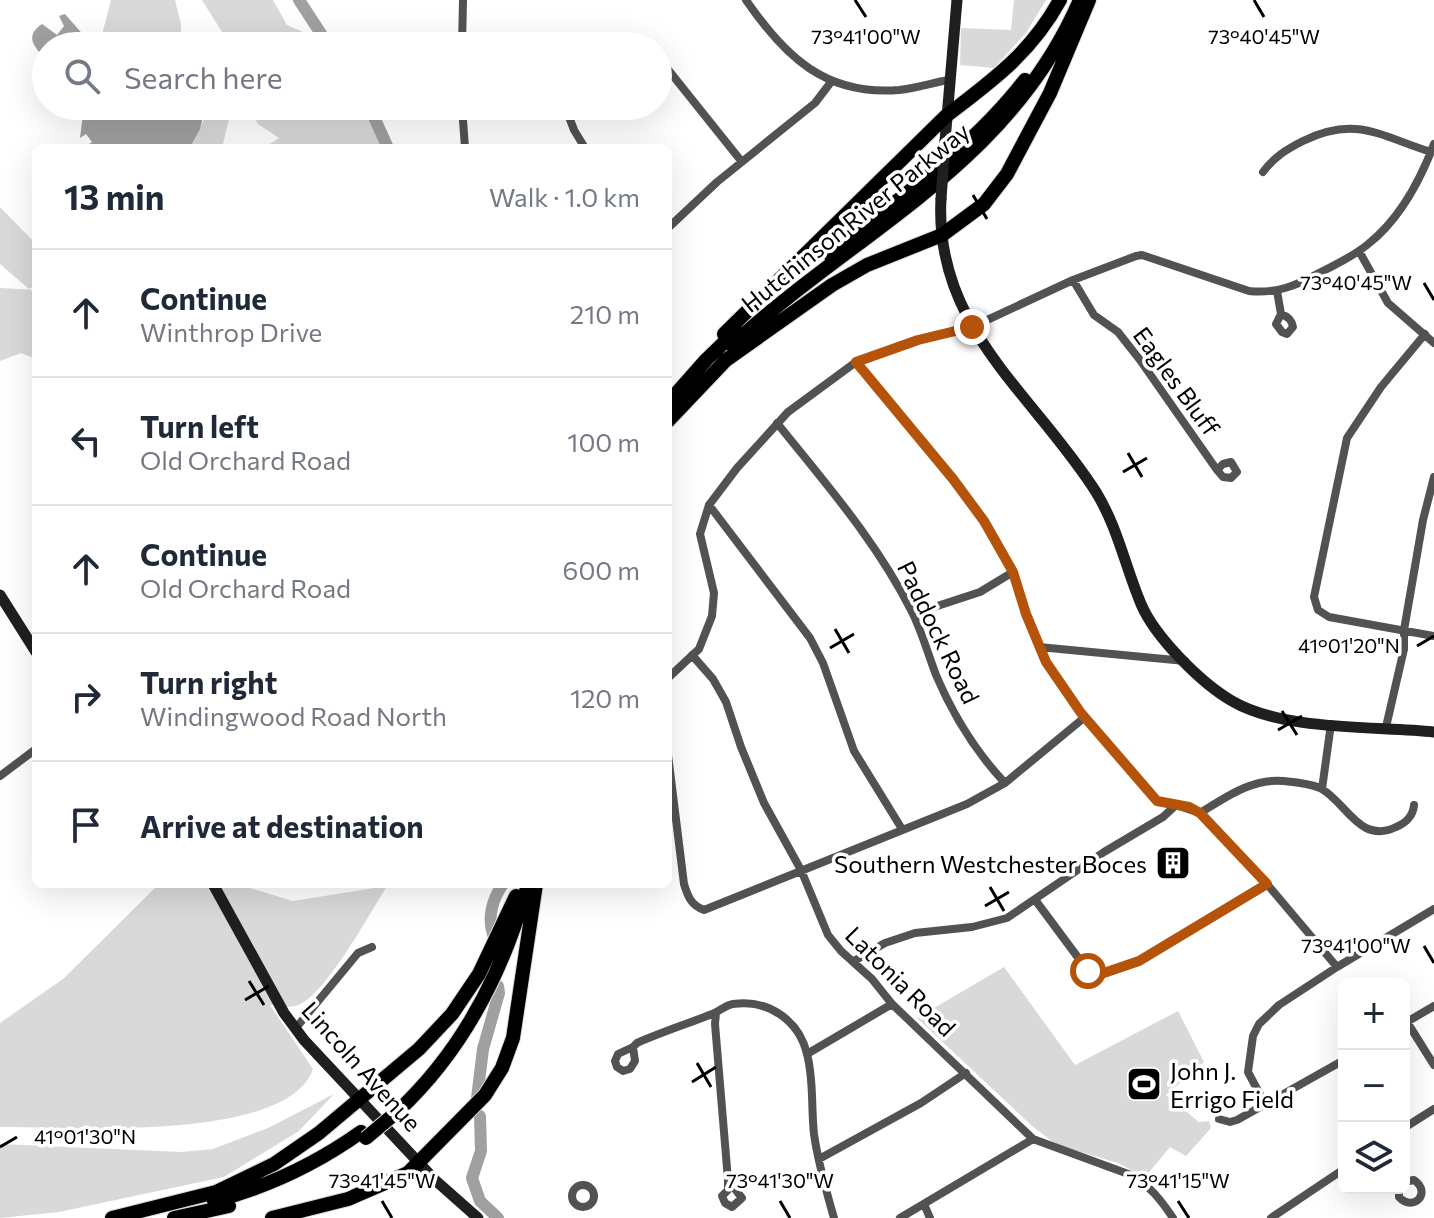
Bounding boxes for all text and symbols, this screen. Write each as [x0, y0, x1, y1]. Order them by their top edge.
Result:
text: 73°41'00"W [811, 24, 921, 48]
text: 73°40'45"W [1208, 24, 1320, 48]
search box [32, 32, 672, 120]
icon: search [60, 54, 104, 98]
text: Search here [124, 58, 283, 95]
street label: Hutchinson River Parkway [735, 116, 975, 318]
text: 13 min [64, 175, 165, 217]
text: Walk · 1.0 km [489, 181, 640, 212]
text: 73°40'45"W [1300, 270, 1412, 294]
text: Continue [140, 279, 267, 316]
icon: ahead [64, 291, 108, 335]
text: 210 m [570, 298, 640, 329]
route end [954, 309, 990, 345]
text: Winthrop Drive [140, 316, 322, 347]
street label: Eagles Bluff [1128, 321, 1227, 442]
text: Turn left [140, 407, 259, 444]
icon: left [64, 419, 108, 463]
text: 100 m [567, 426, 640, 457]
text: Old Orchard Road [140, 444, 351, 475]
text: Continue [140, 535, 267, 572]
icon: ahead [64, 547, 108, 591]
text: 600 m [563, 554, 640, 585]
street label: Paddock Road [892, 556, 986, 708]
text: Old Orchard Road [140, 572, 351, 603]
text: 41°01'20"N [1298, 633, 1400, 657]
text: Turn right [140, 663, 277, 700]
icon: right [64, 675, 108, 719]
text: 120 m [570, 682, 640, 713]
text: Windingwood Road North [140, 700, 447, 731]
icon: arrive [64, 803, 108, 847]
text: Arrive at destination [140, 807, 424, 844]
building icon: Southern Westchester Boces [1154, 844, 1192, 882]
place label: Southern Westchester Boces [834, 849, 1147, 878]
street label: Latonia Road [840, 920, 962, 1042]
text: 73°41'00"W [1301, 933, 1411, 957]
route start [1070, 953, 1106, 989]
map controls [1338, 978, 1410, 1194]
button: + [1338, 978, 1410, 1050]
street label: Lincoln Avenue [296, 995, 428, 1137]
button: − [1338, 1050, 1410, 1122]
place label: John J. Errigo Field [1170, 1056, 1294, 1113]
sports icon: John J. Errigo Field [1125, 1065, 1163, 1103]
button: layers [1338, 1122, 1410, 1194]
text: 41°01'30"N [34, 1124, 136, 1148]
text: 73°41'45"W [329, 1168, 435, 1192]
text: 73°41'30"W [726, 1168, 834, 1192]
text: 73°41'15"W [1126, 1168, 1230, 1192]

